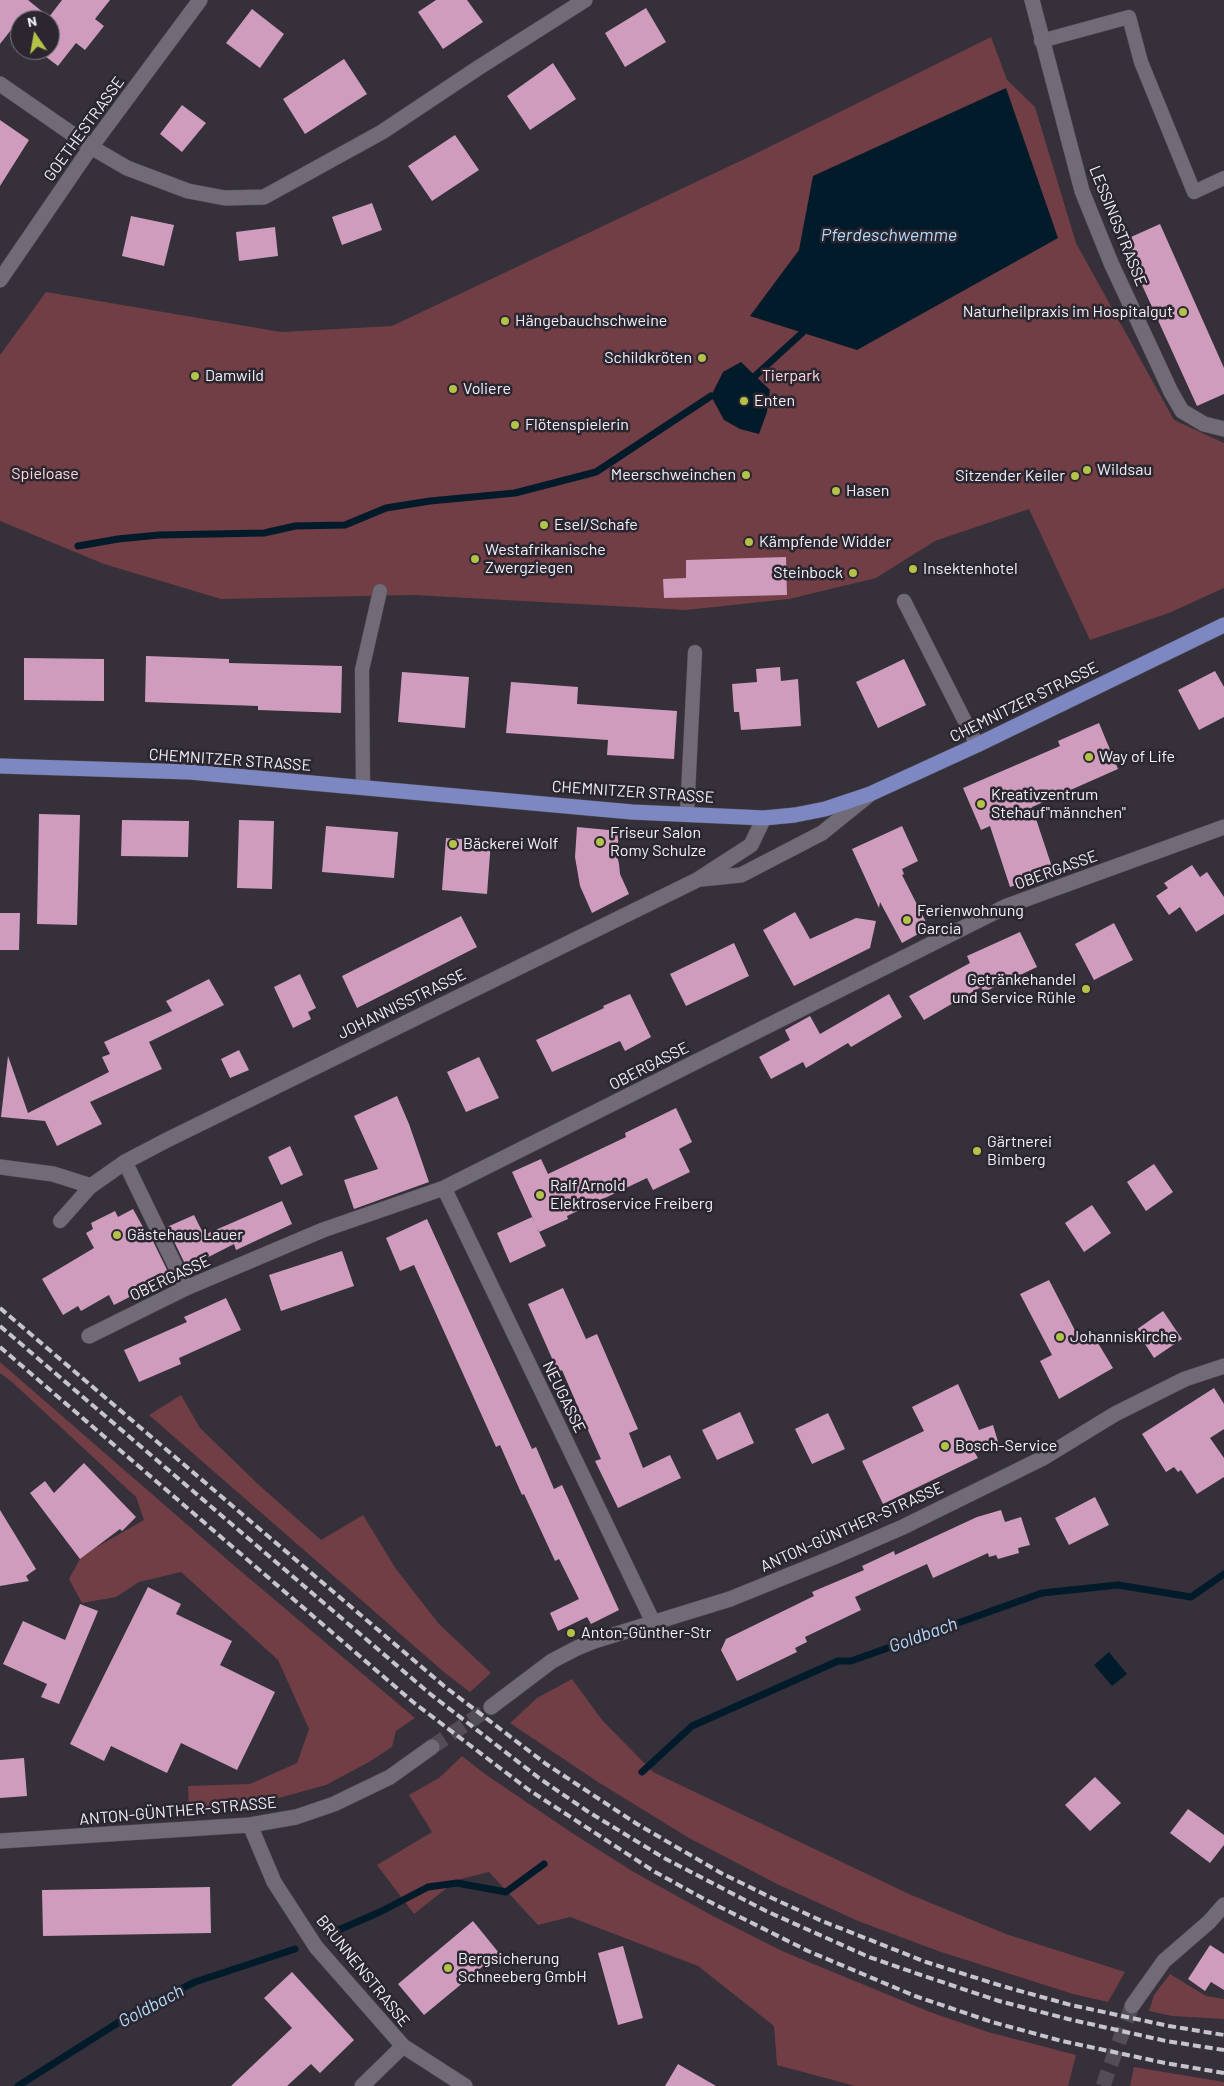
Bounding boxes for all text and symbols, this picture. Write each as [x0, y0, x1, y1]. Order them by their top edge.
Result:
north arrow [10, 10, 60, 60]
text: N [26, 12, 38, 30]
street label: GOETHESTRASSE [40, 73, 128, 185]
street label: LESSINGSTRASSE [1085, 163, 1151, 289]
water label: Pferdeschwemme [821, 224, 957, 246]
place label: Naturheilpraxis im Hospitalgut [963, 302, 1173, 322]
marker: Naturheilpraxis im Hospitalgut [1177, 306, 1189, 318]
place label: Hängebauchschweine [515, 311, 667, 331]
marker: Hängebauchschweine [499, 315, 511, 327]
place label: Schildkröten [604, 348, 692, 368]
marker: Schildkröten [696, 352, 708, 364]
place label: Damwild [205, 366, 264, 386]
park label: Tierpark [762, 366, 820, 386]
marker: Damwild [189, 370, 201, 382]
place label: Voliere [463, 379, 511, 399]
marker: Voliere [447, 383, 459, 395]
place label: Enten [754, 391, 795, 411]
marker: Enten [738, 395, 750, 407]
place label: Flötenspielerin [525, 415, 629, 435]
marker: Flötenspielerin [509, 419, 521, 431]
place label: Wildsau [1097, 460, 1152, 480]
park label: Spieloase [11, 464, 79, 484]
marker: Wildsau [1081, 464, 1093, 476]
place label: Meerschweinchen [611, 465, 736, 485]
place label: Sitzender Keiler [955, 466, 1065, 486]
marker: Meerschweinchen [740, 469, 752, 481]
marker: Sitzender Keiler [1069, 470, 1081, 482]
place label: Hasen [846, 481, 889, 501]
marker: Hasen [830, 485, 842, 497]
place label: Esel/Schafe [554, 515, 638, 535]
marker: Esel/Schafe [538, 519, 550, 531]
place label: Kämpfende Widder [759, 532, 891, 552]
marker: Kämpfende Widder [743, 536, 755, 548]
place label: Westafrikanische Zwergziegen [485, 540, 606, 578]
marker: Westafrikanische Zwergziegen [469, 553, 481, 565]
place label: Insektenhotel [923, 559, 1018, 579]
place label: Steinbock [773, 563, 843, 583]
marker: Insektenhotel [907, 563, 919, 575]
marker: Steinbock [847, 567, 859, 579]
street label: CHEMNITZER STRASSE [947, 658, 1101, 746]
street label: CHEMNITZER STRASSE [148, 745, 312, 775]
place label: Way of Life [1099, 747, 1175, 767]
marker: Way of Life [1083, 751, 1095, 763]
street label: CHEMNITZER STRASSE [551, 777, 715, 807]
place label: Kreativzentrum Stehauf"männchen" [991, 785, 1126, 823]
marker: Kreativzentrum Stehauf"männchen" [975, 798, 987, 810]
place label: Friseur Salon Romy Schulze [610, 823, 706, 861]
place label: Bäckerei Wolf [463, 834, 558, 854]
marker: Friseur Salon Romy Schulze [594, 836, 606, 848]
marker: Bäckerei Wolf [447, 838, 459, 850]
street label: OBERGASSE [1012, 846, 1100, 894]
place label: Ferienwohnung Garcia [917, 901, 1024, 939]
marker: Ferienwohnung Garcia [901, 914, 913, 926]
street label: JOHANNISSTRASSE [335, 965, 469, 1043]
place label: Getränkehandel und Service Rühle [952, 970, 1076, 1008]
marker: Getränkehandel und Service Rühle [1080, 983, 1092, 995]
street label: OBERGASSE [606, 1038, 692, 1094]
place label: Gärtnerei Bimberg [987, 1132, 1052, 1170]
marker: Gärtnerei Bimberg [971, 1145, 983, 1157]
place label: Ralf Arnold Elektroservice Freiberg [550, 1176, 713, 1214]
marker: Ralf Arnold Elektroservice Freiberg [534, 1189, 546, 1201]
place label: Gästehaus Lauer [127, 1225, 243, 1245]
marker: Gästehaus Lauer [111, 1229, 123, 1241]
street label: OBERGASSE [127, 1251, 213, 1305]
place label: Johanniskirche [1070, 1327, 1177, 1347]
marker: Johanniskirche [1054, 1331, 1066, 1343]
street label: NEUGASSE [538, 1358, 590, 1436]
place label: Bosch-Service [955, 1436, 1057, 1456]
marker: Bosch-Service [939, 1440, 951, 1452]
street label: ANTON-GÜNTHER-STRASSE [758, 1478, 946, 1576]
water label: Goldbach [886, 1613, 960, 1657]
place label: Anton-Günther-Str [581, 1623, 711, 1643]
marker: Anton-Günther-Str [565, 1627, 577, 1639]
street label: ANTON-GÜNTHER-STRASSE [78, 1793, 278, 1829]
street label: BRUNNENSTRASSE [312, 1911, 414, 2031]
place label: Bergsicherung Schneeberg GmbH [458, 1949, 587, 1987]
marker: Bergsicherung Schneeberg GmbH [442, 1962, 454, 1974]
water label: Goldbach [114, 1980, 188, 2032]

